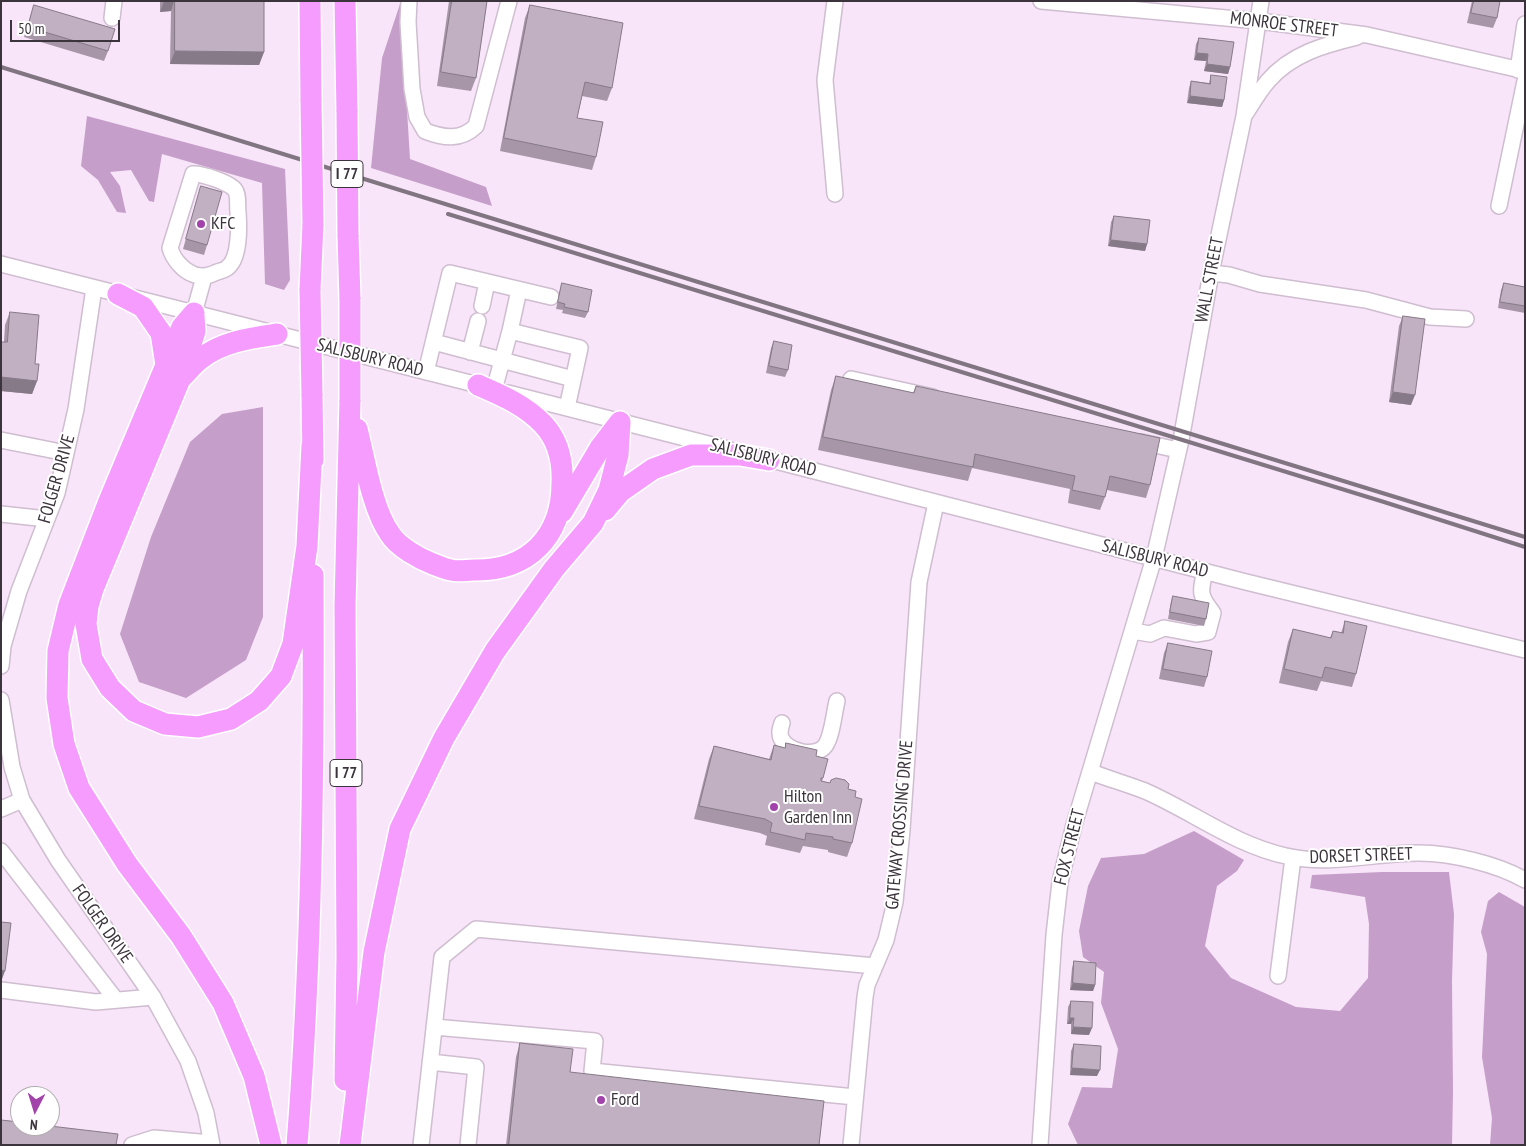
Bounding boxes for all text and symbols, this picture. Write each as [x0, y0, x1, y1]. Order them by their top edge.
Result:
street label: MONROE STREET [1229, 8, 1339, 42]
scale bar [12, 10, 122, 42]
text: 50 m [18, 19, 44, 38]
road number: I 77 [331, 160, 363, 188]
place label: KFC [211, 213, 236, 235]
marker: KFC [195, 218, 207, 230]
street label: WALL STREET [1191, 235, 1229, 325]
street label: SALISBURY ROAD [315, 334, 425, 382]
street label: FOLGER DRIVE [34, 432, 80, 526]
street label: SALISBURY ROAD [708, 434, 818, 482]
street label: SALISBURY ROAD [1100, 535, 1210, 583]
street label: GATEWAY CROSSING DRIVE [882, 739, 918, 911]
road number: I 77 [330, 760, 362, 786]
place label: Hilton Garden Inn [784, 786, 852, 829]
marker: Hilton Garden Inn [768, 801, 780, 813]
street label: FOX STREET [1050, 807, 1090, 887]
street label: DORSET STREET [1309, 843, 1413, 869]
street label: FOLGER DRIVE [67, 880, 137, 968]
north arrow [10, 1086, 60, 1136]
place label: Ford [611, 1089, 639, 1111]
marker: Ford [595, 1094, 607, 1106]
text: N [29, 1116, 38, 1134]

